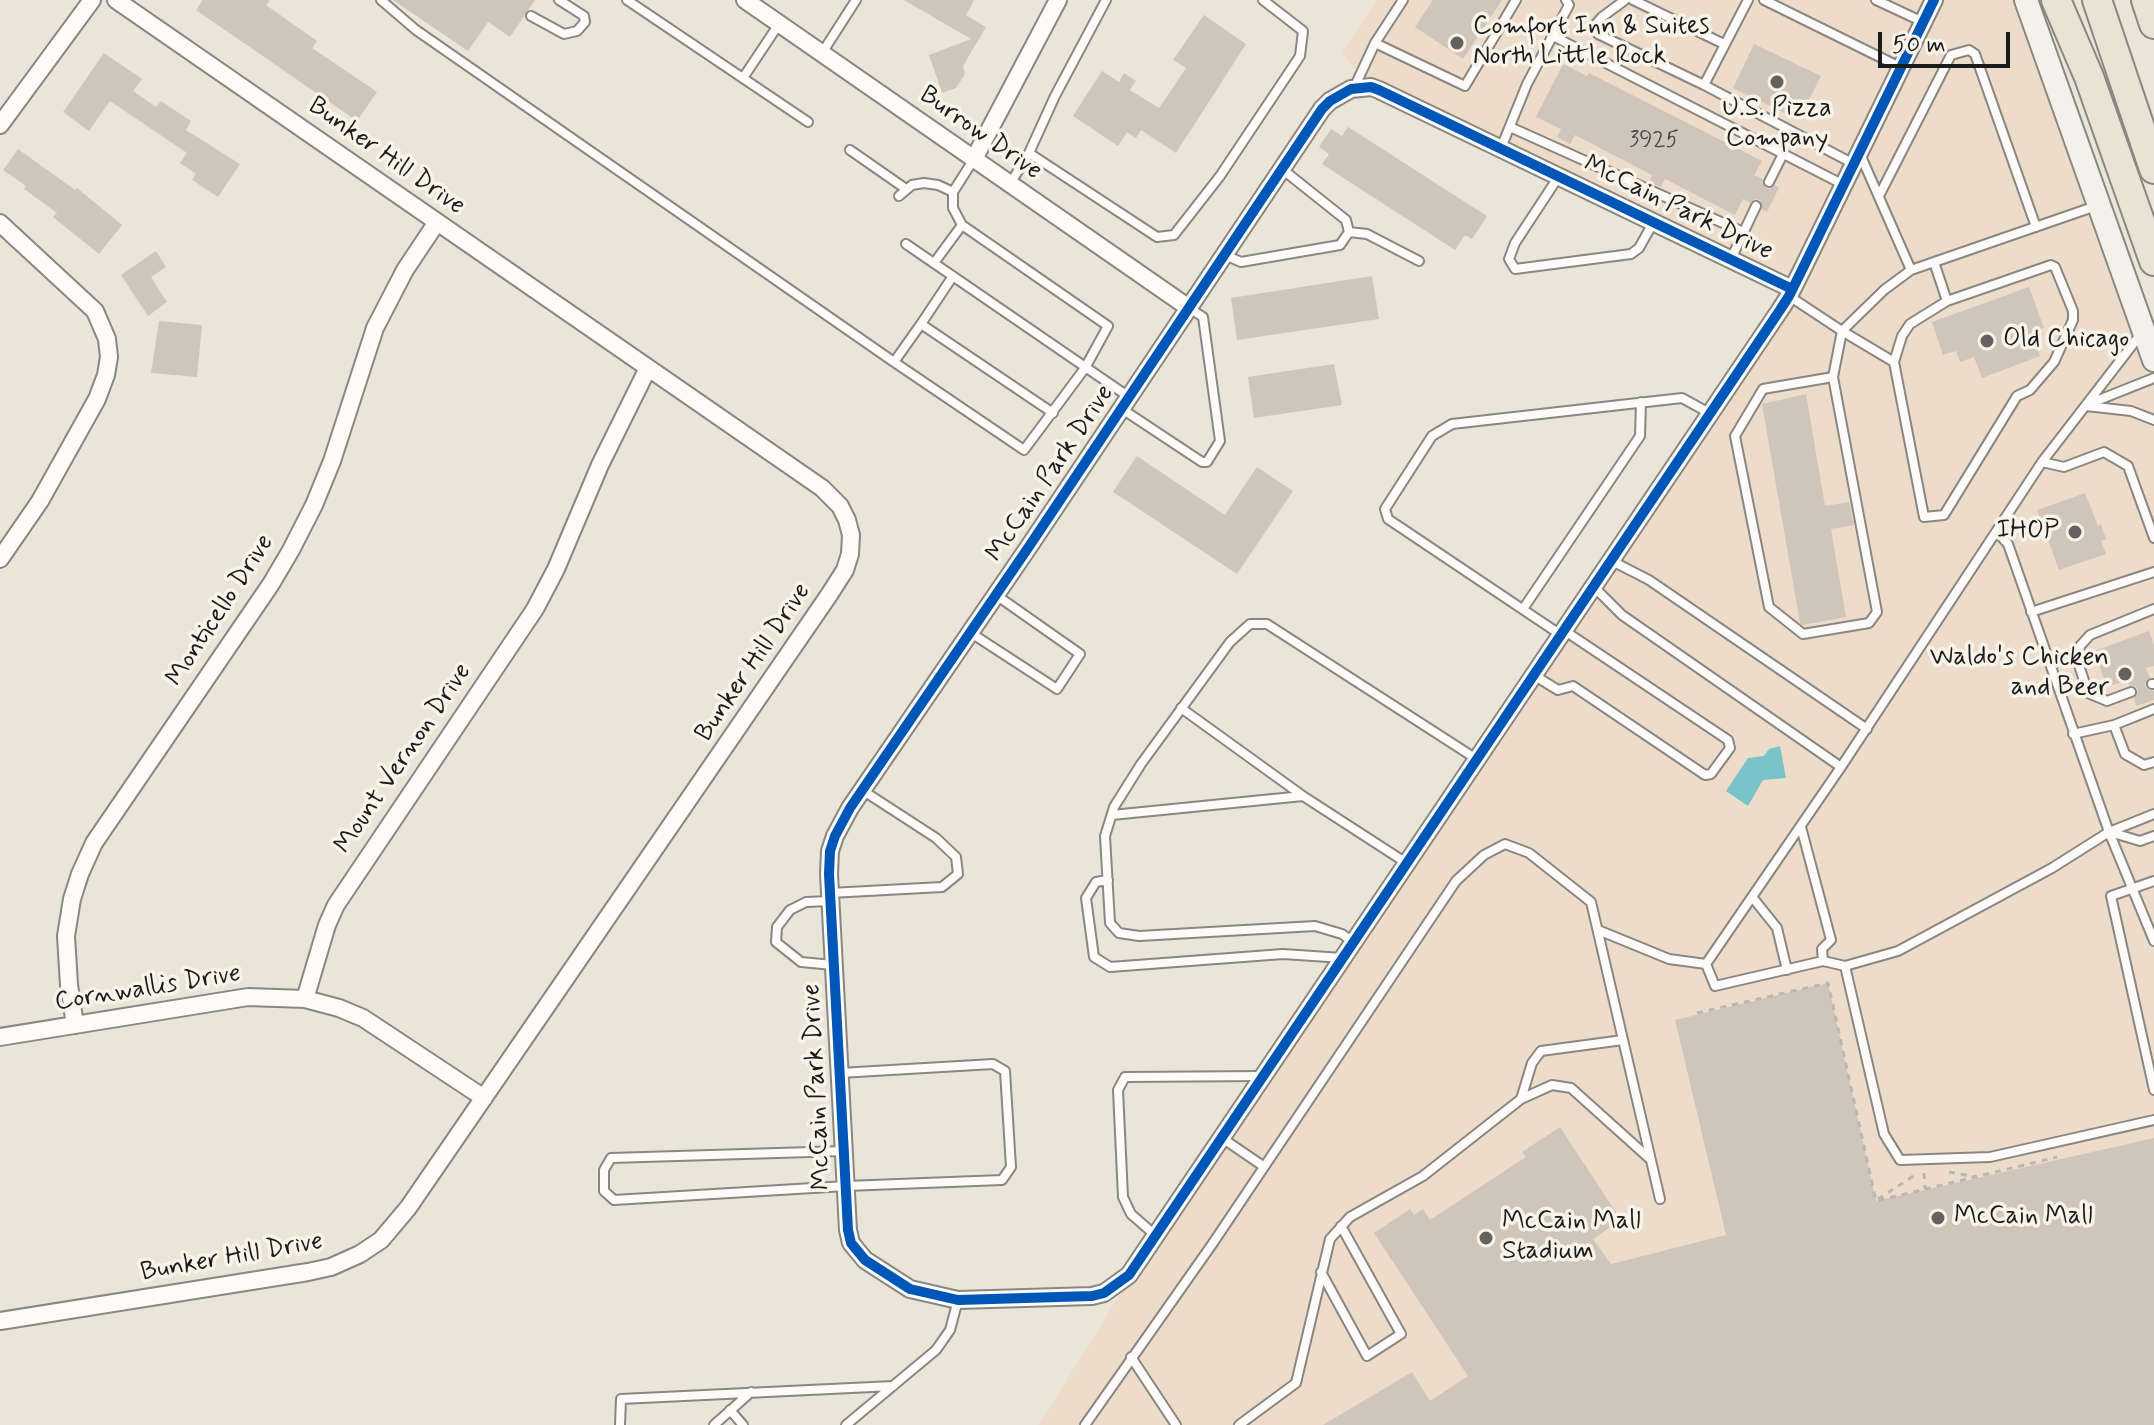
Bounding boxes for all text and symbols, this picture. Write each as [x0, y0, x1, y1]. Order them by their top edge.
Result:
place label: Comfort Inn & Suites North Little Rock [1473, 12, 1709, 74]
scale bar [1882, 16, 2014, 66]
text: 50 m [1892, 30, 1946, 61]
marker: Comfort Inn & Suites North Little Rock [1448, 34, 1466, 52]
marker: U.S. Pizza Company [1768, 73, 1786, 91]
street label: Burrow Drive [913, 80, 1047, 188]
street label: Bunker Hill Drive [301, 91, 471, 223]
place label: U.S. Pizza Company [1722, 94, 1832, 156]
house number: 3925 [1629, 128, 1679, 154]
street label: McCain Park Drive [1578, 150, 1778, 268]
place label: Old Chicago [2003, 325, 2129, 357]
marker: Old Chicago [1978, 332, 1996, 350]
street label: McCain Park Drive [980, 379, 1122, 569]
place label: IHOP [1996, 516, 2059, 548]
marker: IHOP [2066, 523, 2084, 541]
street label: Monticello Drive [160, 529, 282, 693]
street label: Bunker Hill Drive [689, 578, 819, 748]
place label: Waldo's Chicken and Beer [1930, 643, 2109, 704]
street label: Mount Vernon Drive [329, 658, 479, 860]
marker: Waldo's Chicken and Beer [2116, 665, 2134, 683]
street label: Cornwallis Drive [53, 959, 243, 1019]
street label: McCain Park Drive [797, 983, 839, 1191]
place label: McCain Mall [1954, 1202, 2093, 1234]
place label: McCain Mall Stadium [1502, 1207, 1641, 1268]
marker: McCain Mall [1929, 1209, 1947, 1227]
street label: Bunker Hill Drive [138, 1227, 326, 1289]
marker: McCain Mall Stadium [1477, 1229, 1495, 1247]

